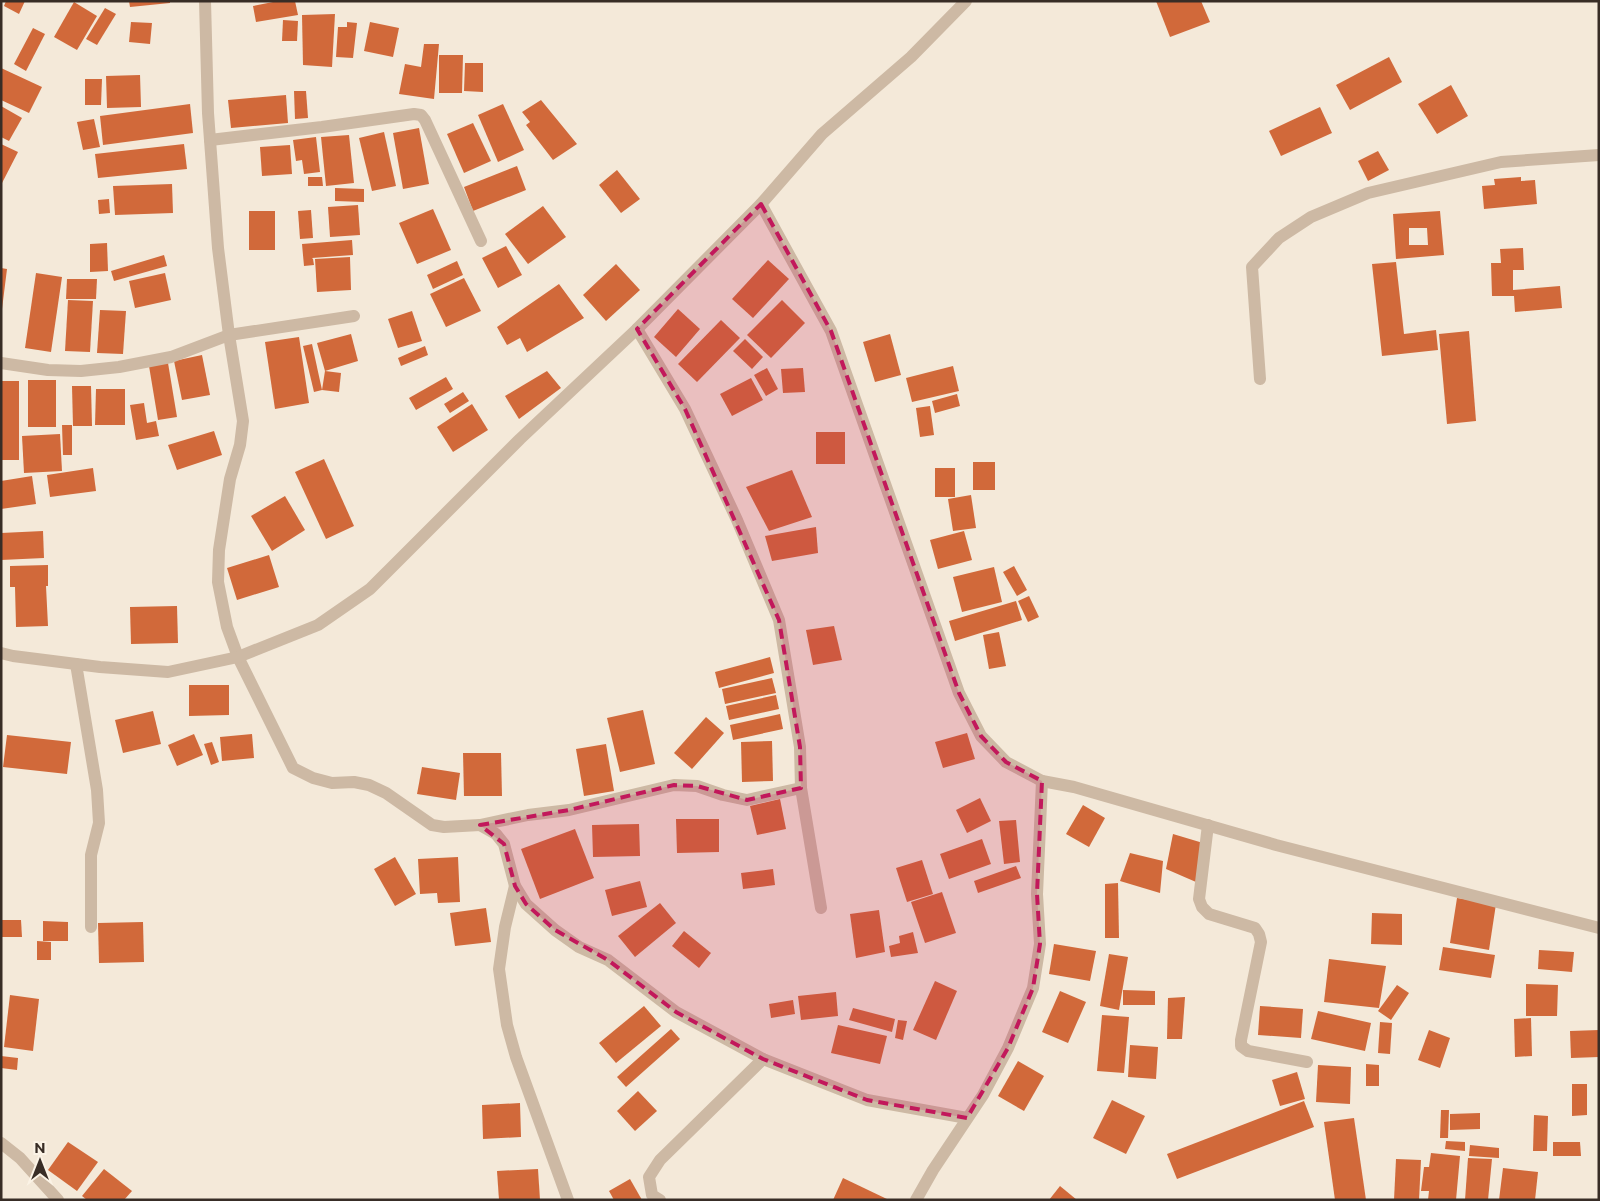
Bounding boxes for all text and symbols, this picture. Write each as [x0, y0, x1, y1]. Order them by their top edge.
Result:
north arrow [15, 1136, 65, 1186]
text: N [34, 1139, 46, 1157]

